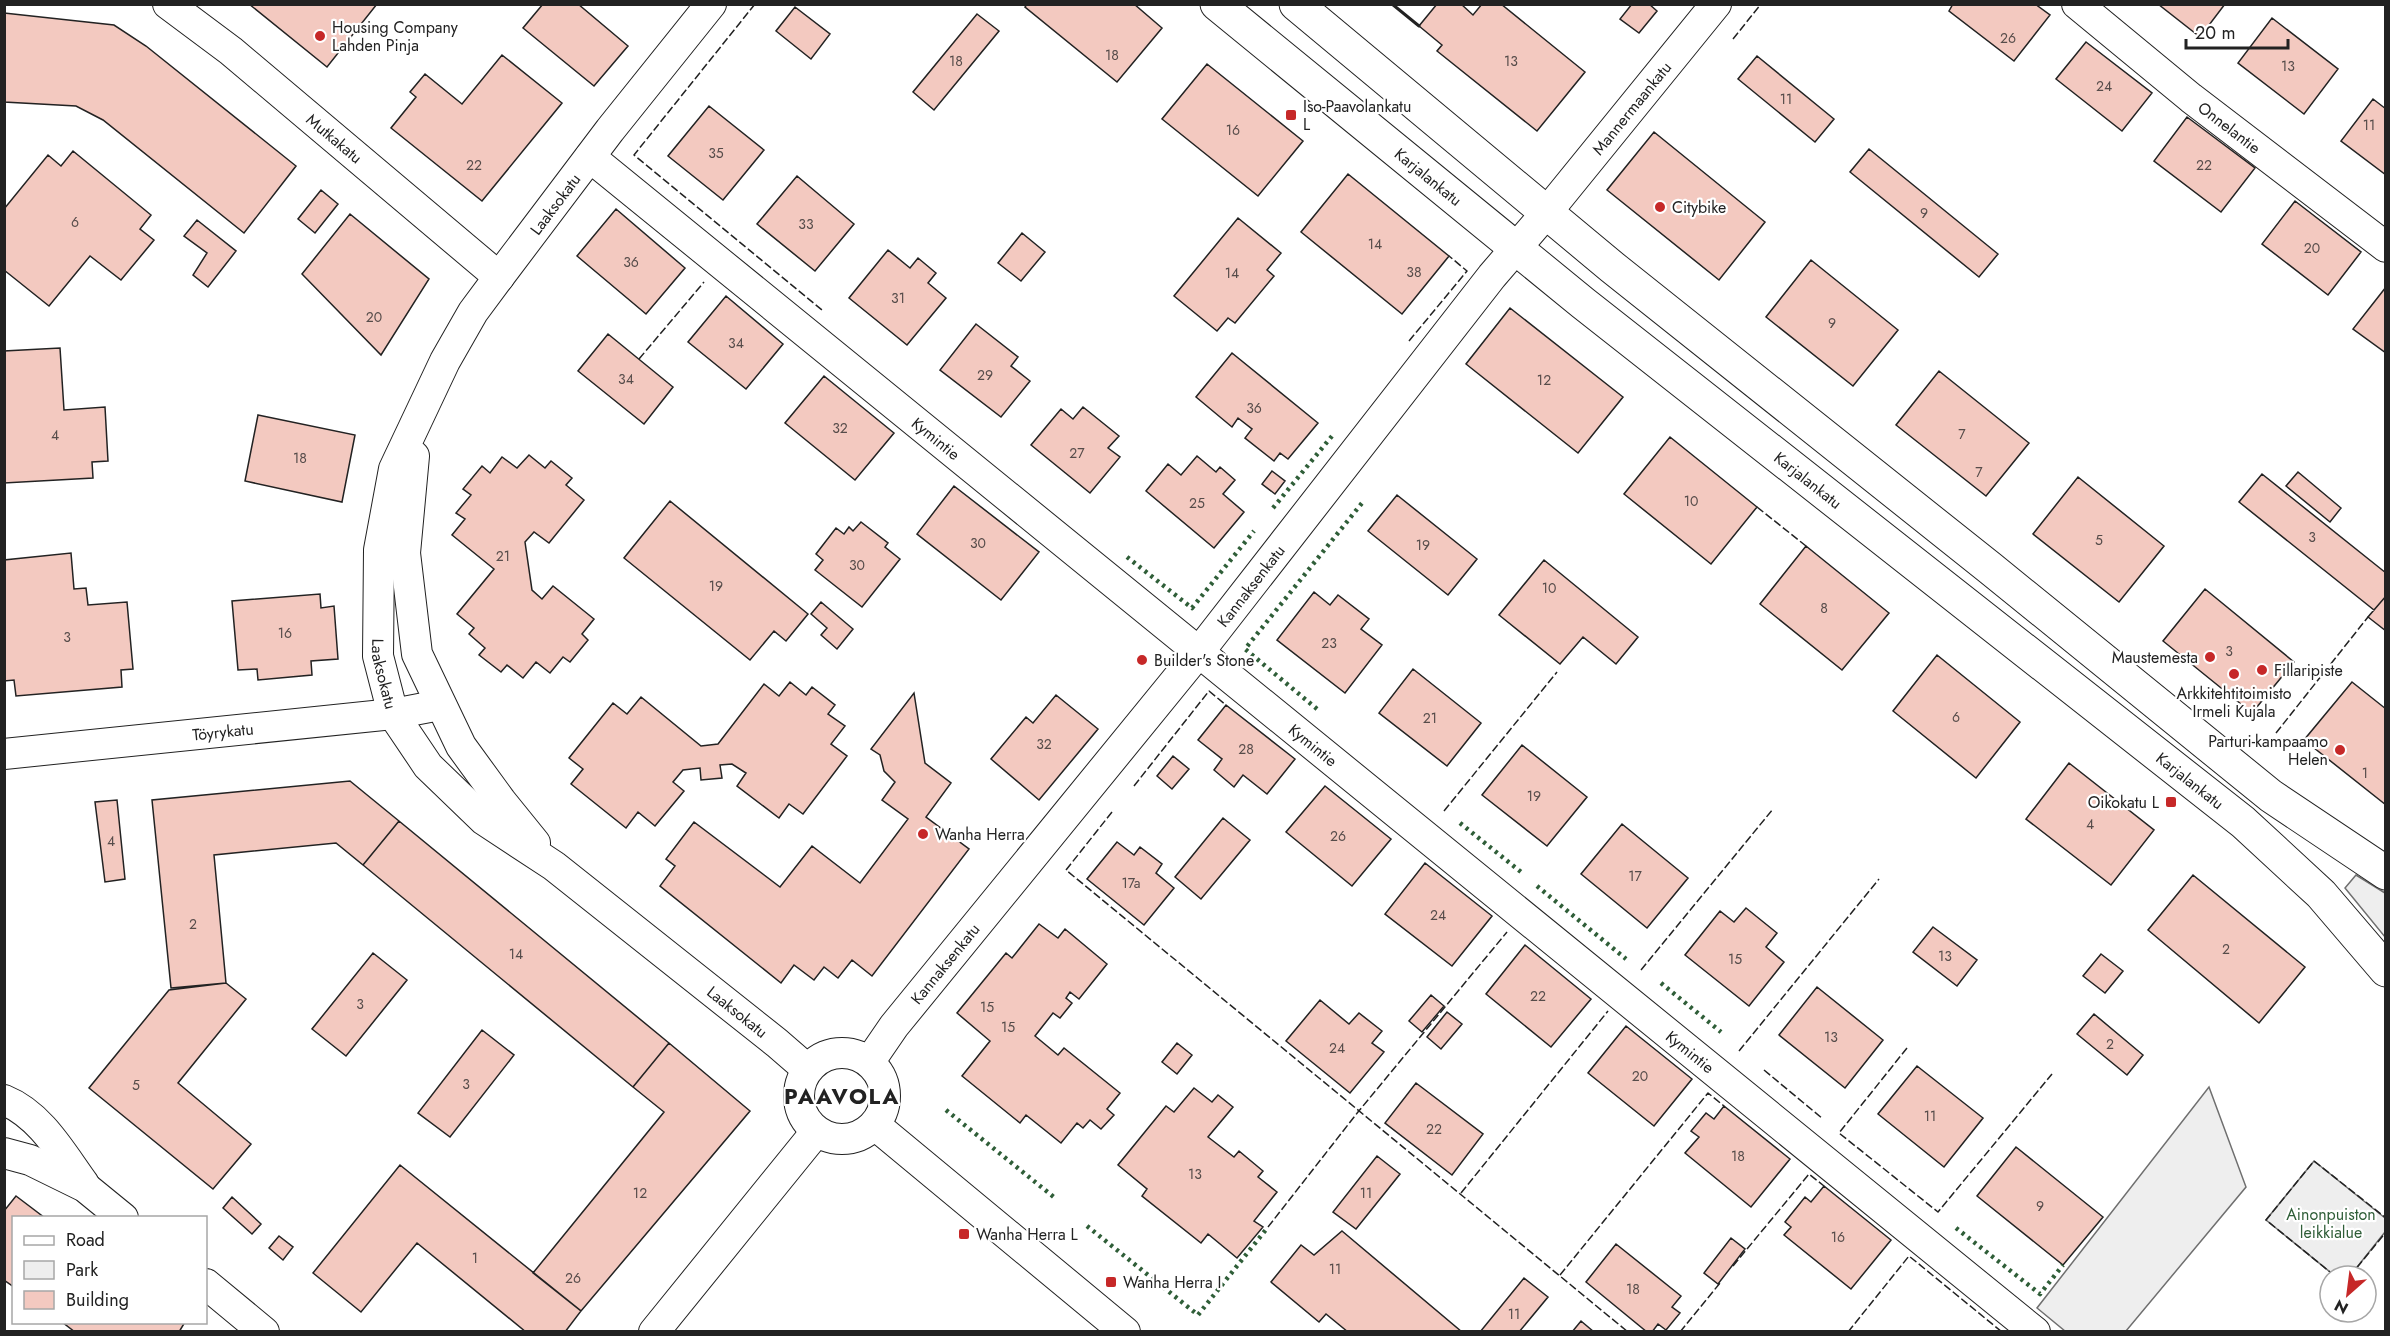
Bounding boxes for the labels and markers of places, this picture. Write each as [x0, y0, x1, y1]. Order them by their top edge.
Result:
place label: Housing Company Lahden Pinja [332, 16, 459, 57]
marker: Housing Company Lahden Pinja [313, 29, 327, 43]
place label: Iso-Paavolankatu L [1303, 95, 1411, 136]
marker: Iso-Paavolankatu L [1284, 108, 1298, 122]
place label: Citybike [1672, 196, 1726, 219]
marker: Citybike [1653, 200, 1667, 214]
place label: Maustemesta [2112, 646, 2198, 669]
place label: Builder's Stone [1154, 649, 1254, 672]
marker: Maustemesta [2203, 650, 2217, 664]
marker: Builder's Stone [1135, 653, 1149, 667]
place label: Fillaripiste [2274, 659, 2343, 682]
marker: Fillaripiste [2255, 663, 2269, 677]
marker: Arkkitehtitoimisto Irmeli Kujala [2227, 667, 2241, 681]
place label: Arkkitehtitoimisto Irmeli Kujala [2176, 682, 2292, 723]
place label: Parturi-kampaamo Helen [2208, 730, 2328, 771]
marker: Parturi-kampaamo Helen [2333, 743, 2347, 757]
place label: Oikokatu L [2088, 791, 2160, 814]
marker: Oikokatu L [2164, 795, 2178, 809]
place label: Wanha Herra [935, 823, 1025, 846]
marker: Wanha Herra [916, 827, 930, 841]
place label: Wanha Herra L [976, 1223, 1078, 1246]
marker: Wanha Herra L [957, 1227, 971, 1241]
place label: Wanha Herra I [1123, 1271, 1221, 1294]
marker: Wanha Herra I [1104, 1275, 1118, 1289]

